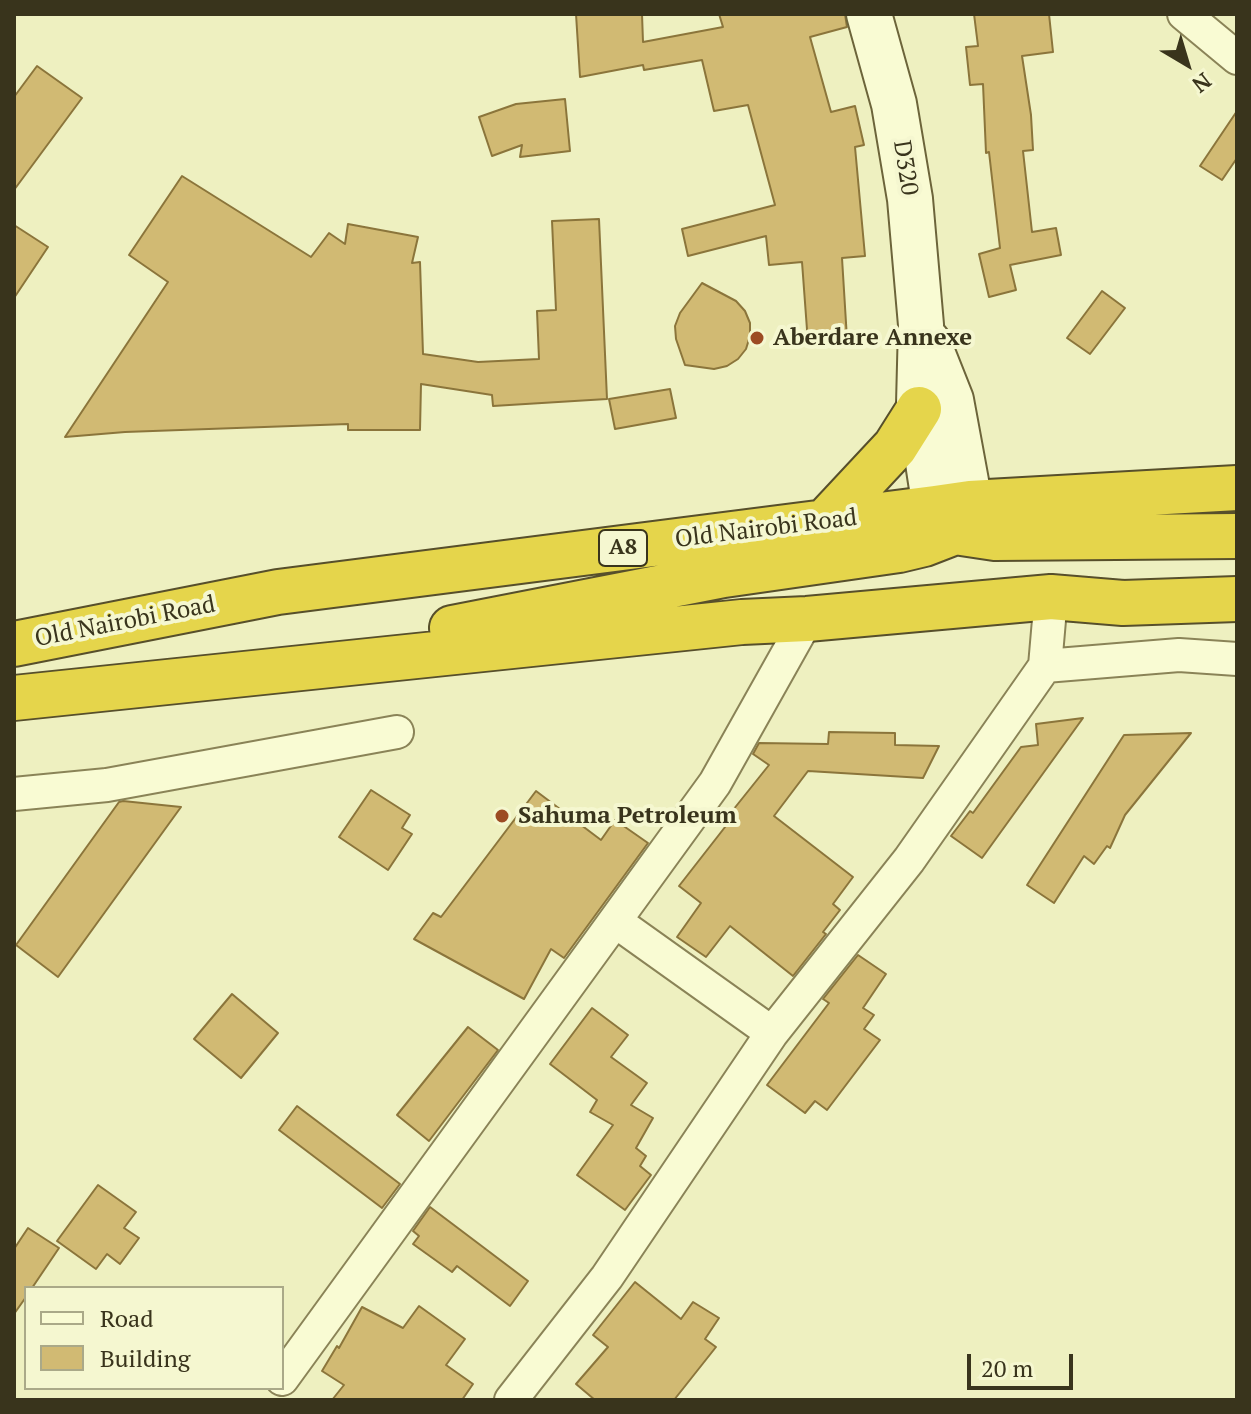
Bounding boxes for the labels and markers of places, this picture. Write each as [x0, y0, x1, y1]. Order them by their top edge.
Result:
place label: Aberdare Annexe [773, 324, 972, 352]
marker: Aberdare Annexe [748, 329, 766, 347]
place label: Sahuma Petroleum [518, 802, 737, 830]
marker: Sahuma Petroleum [493, 807, 511, 825]

